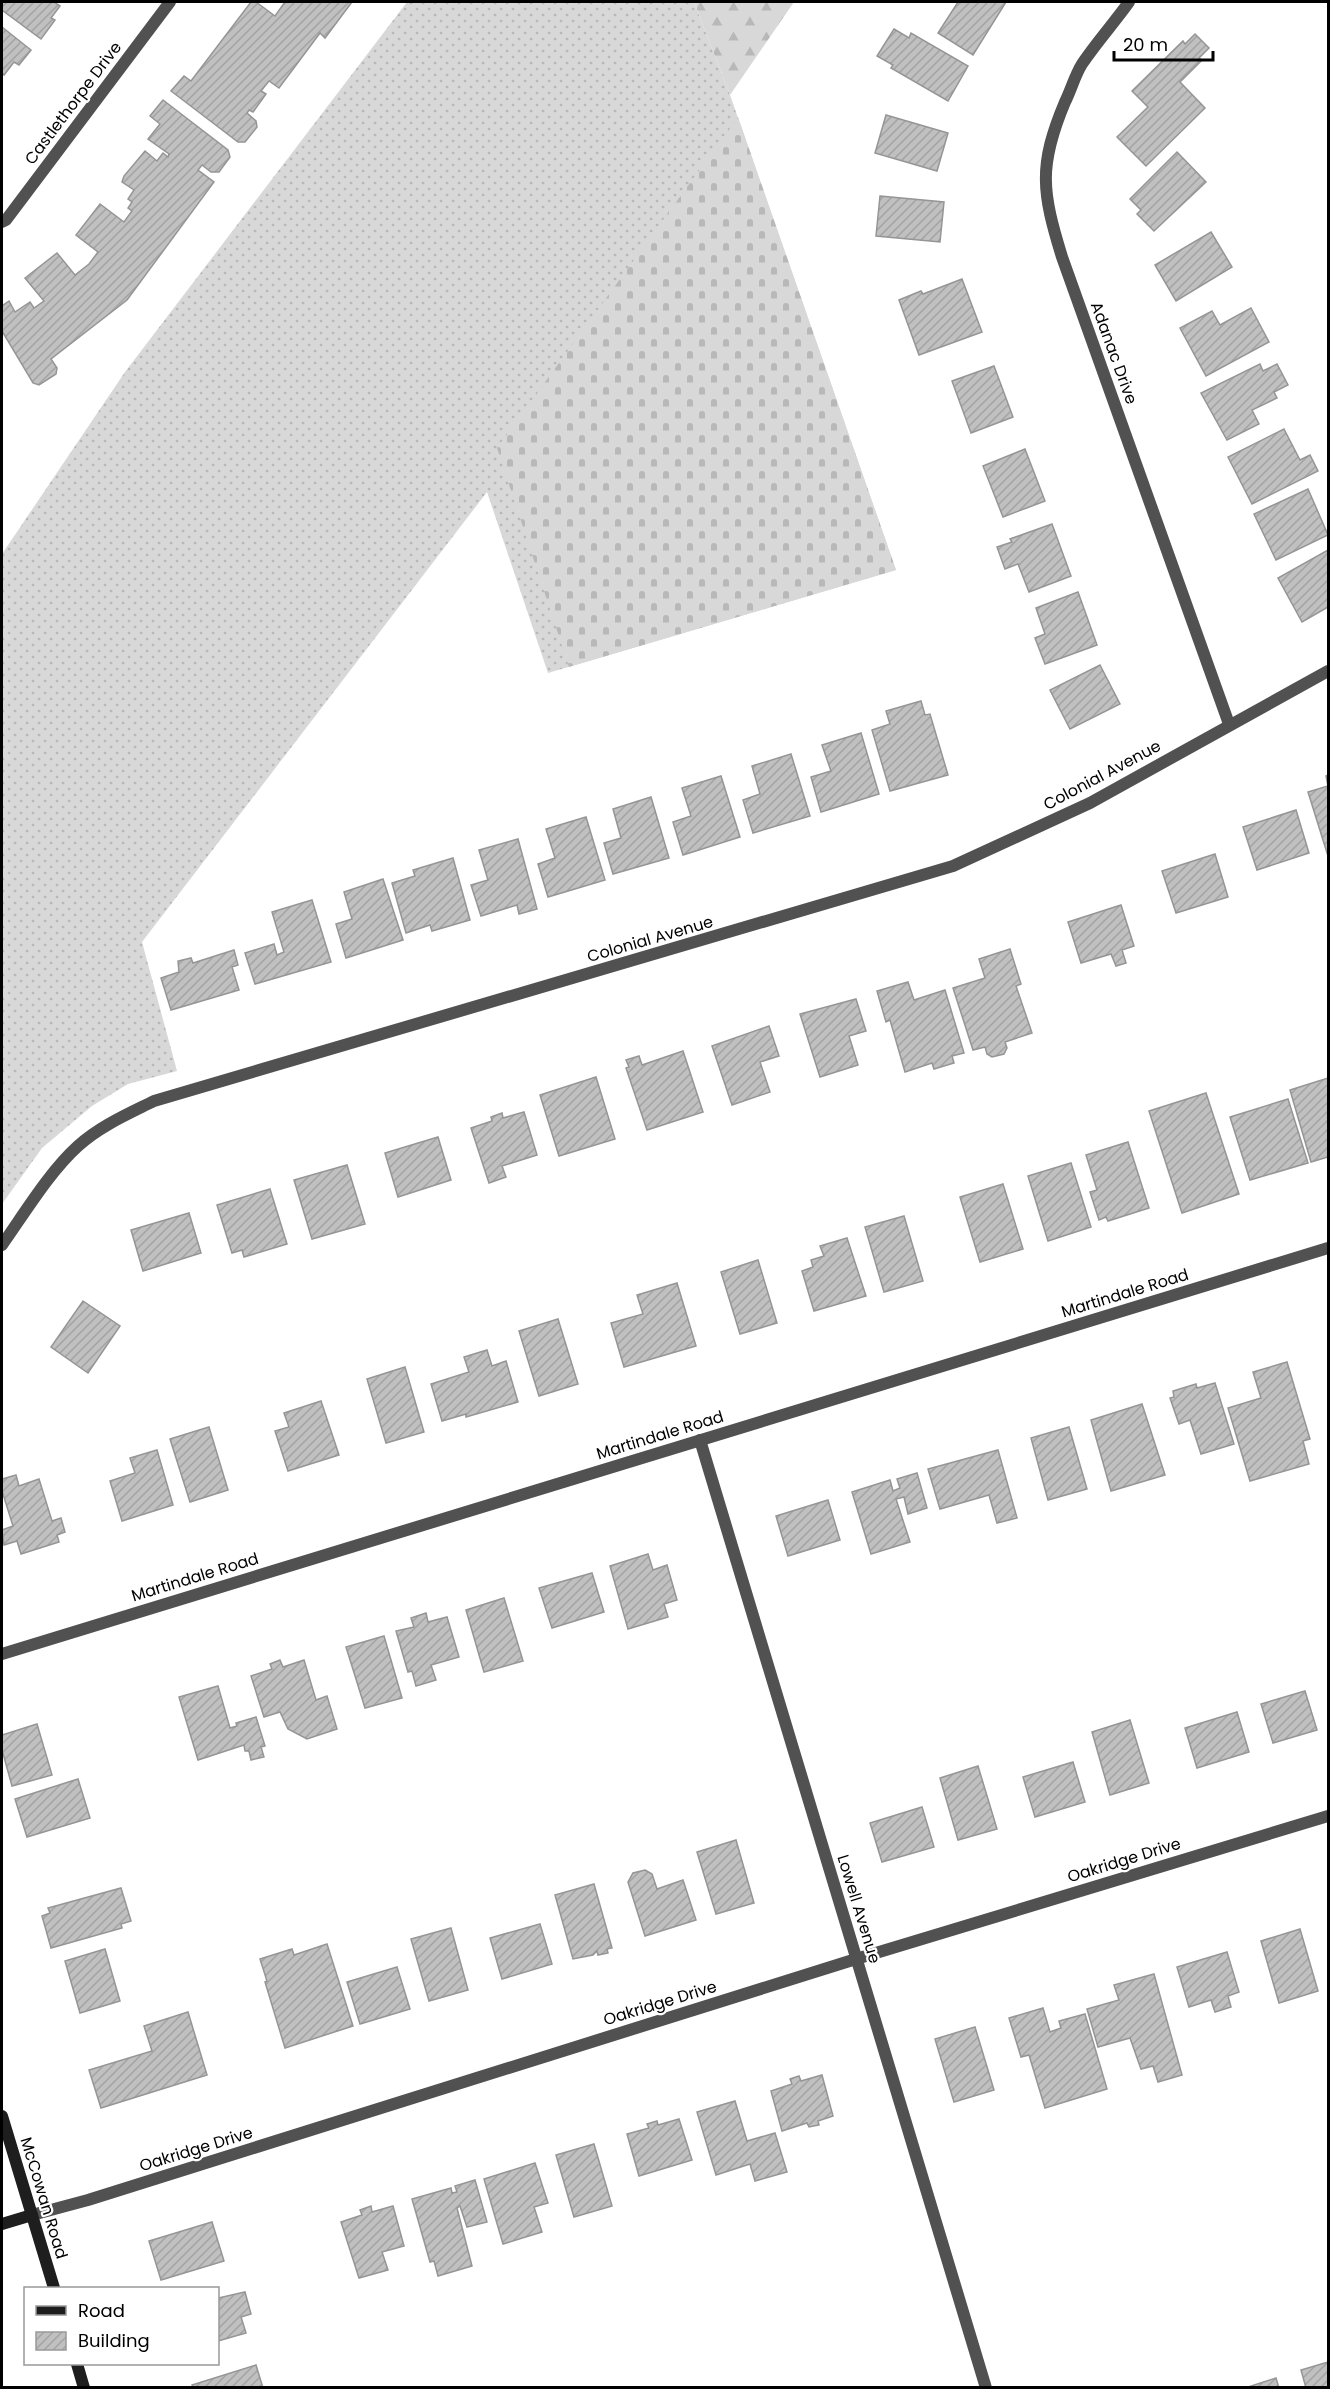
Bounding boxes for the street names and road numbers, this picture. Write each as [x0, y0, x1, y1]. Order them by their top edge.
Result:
street label: Castlethorpe Drive [19, 37, 127, 169]
street label: Adanac Drive [1085, 299, 1143, 408]
street label: Colonial Avenue [1039, 734, 1165, 816]
street label: Colonial Avenue [584, 910, 716, 968]
street label: Martindale Road [1059, 1263, 1191, 1323]
street label: Martindale Road [594, 1405, 726, 1465]
street label: Martindale Road [129, 1547, 261, 1607]
street label: Oakridge Drive [1064, 1832, 1184, 1888]
street label: Lowell Avenue [832, 1852, 886, 1966]
street label: Oakridge Drive [600, 1975, 720, 2031]
street label: Oakridge Drive [136, 2121, 256, 2177]
street label: McCowan Road [15, 2134, 73, 2262]

